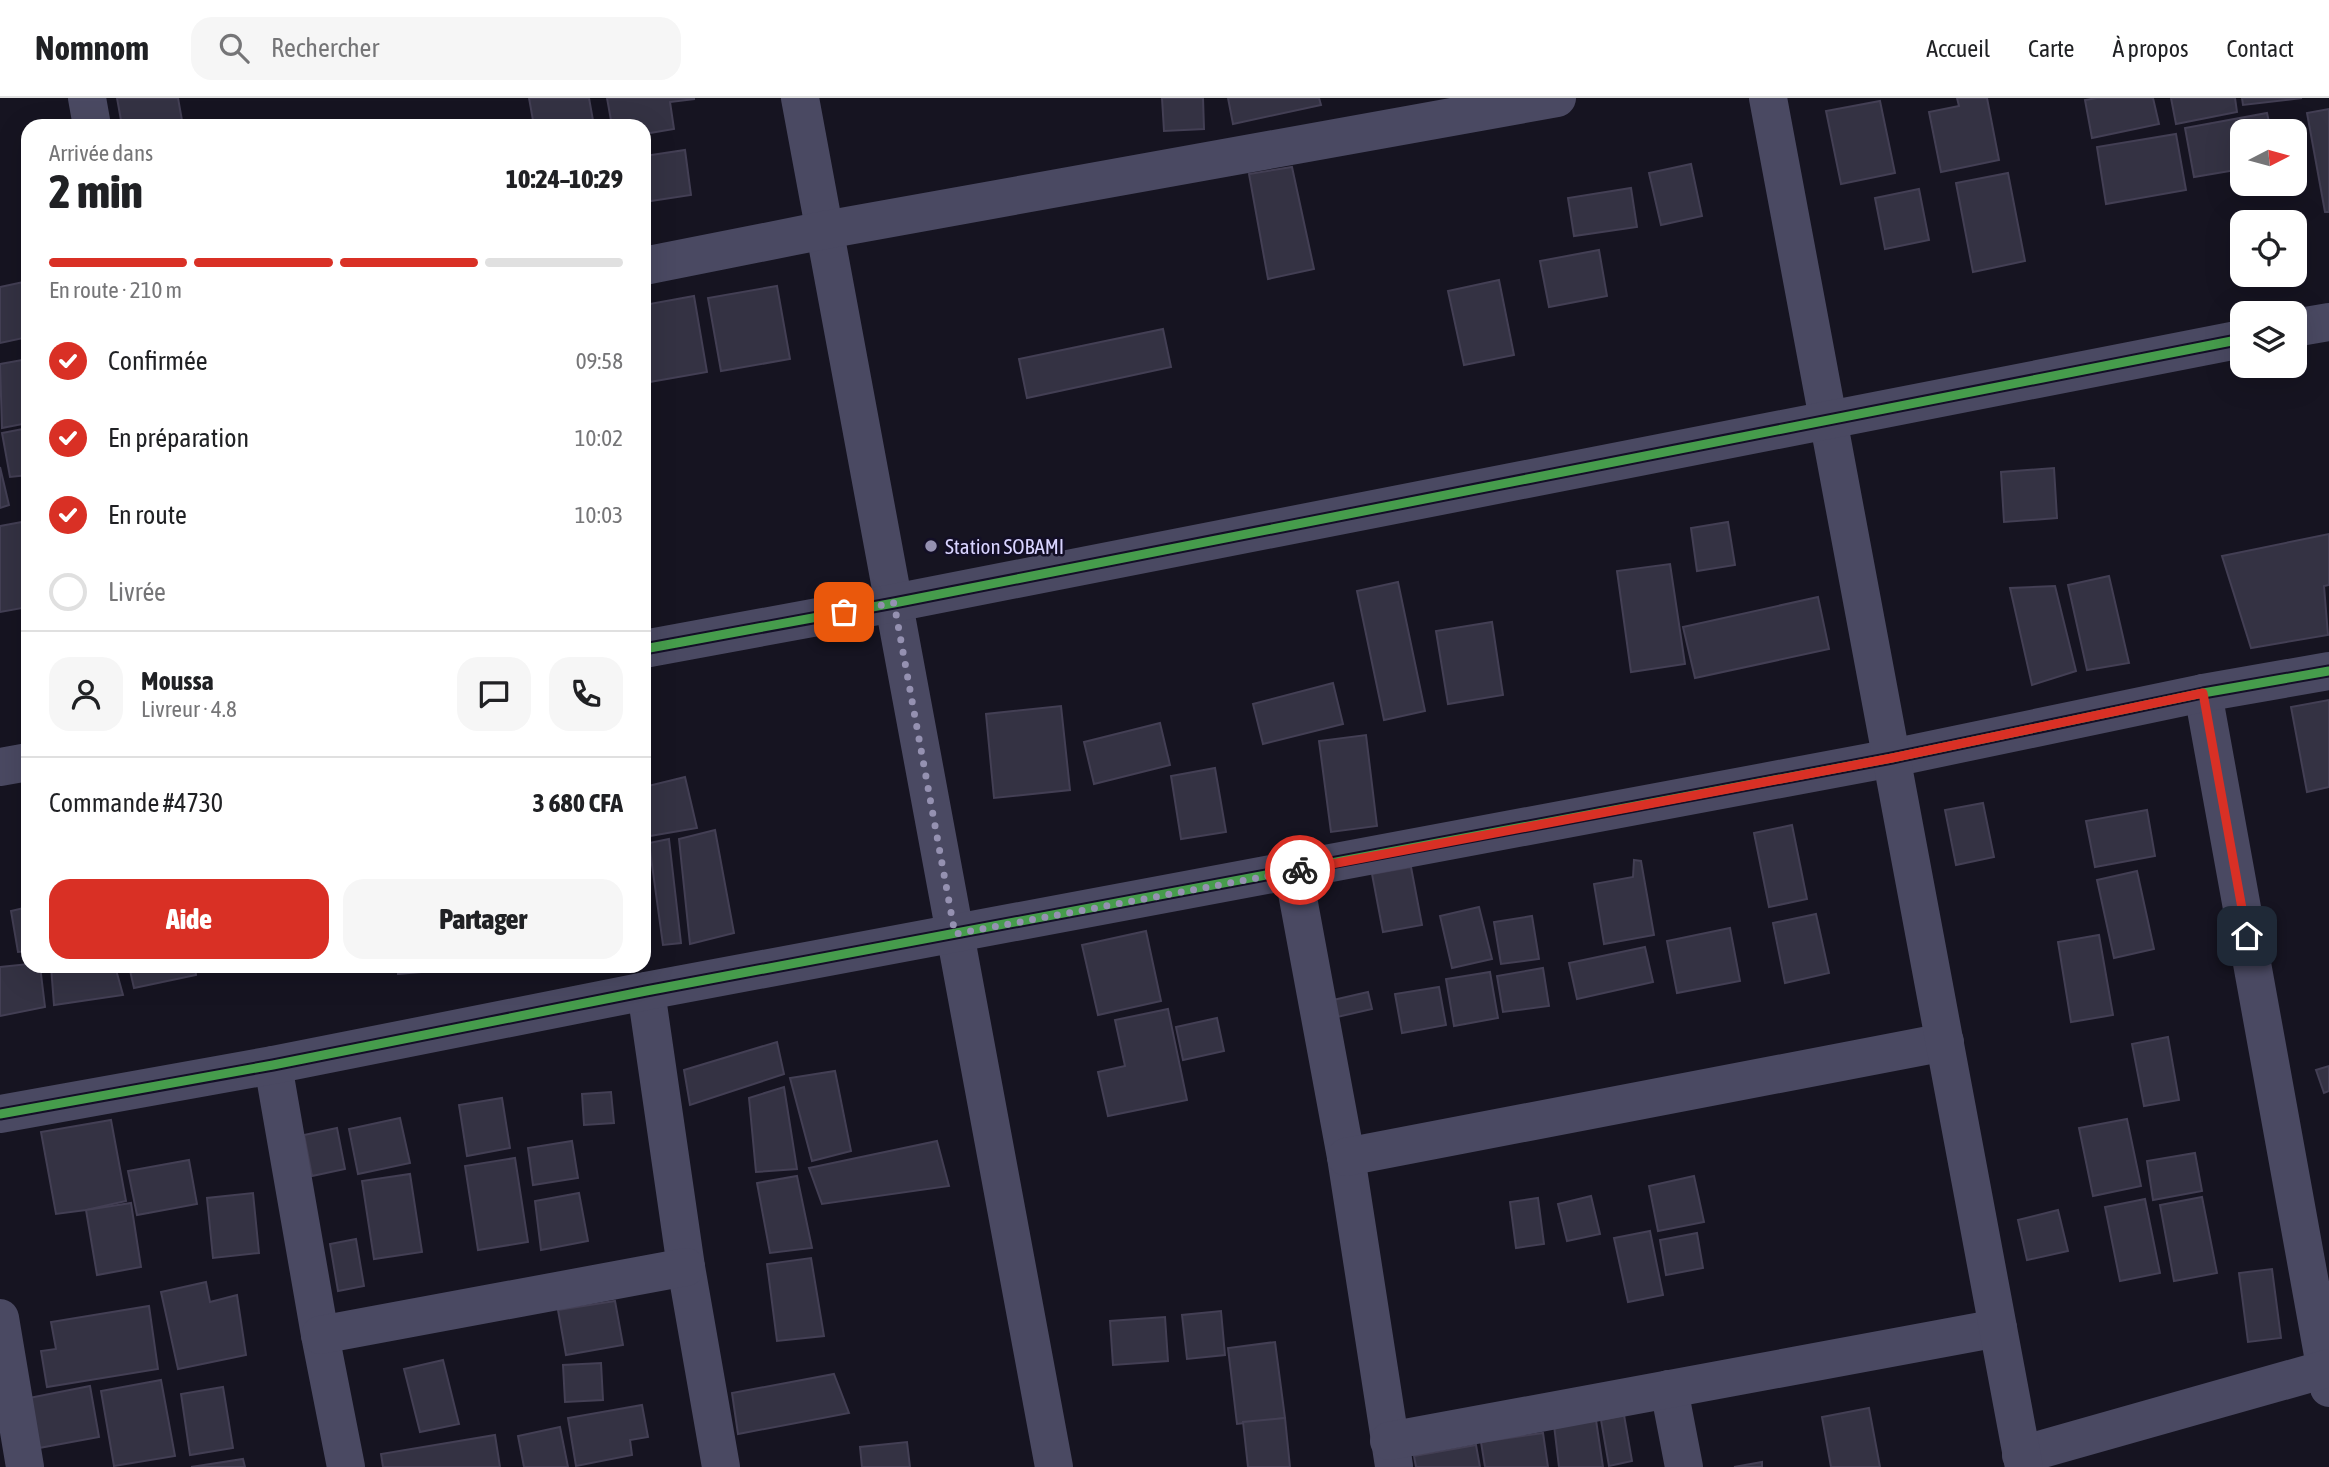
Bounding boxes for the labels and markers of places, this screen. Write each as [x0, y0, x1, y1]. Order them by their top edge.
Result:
place label: Station SOBAMI [945, 534, 1064, 558]
marker: Station SOBAMI [923, 538, 939, 554]
pin [814, 582, 874, 642]
pin [2217, 906, 2277, 966]

